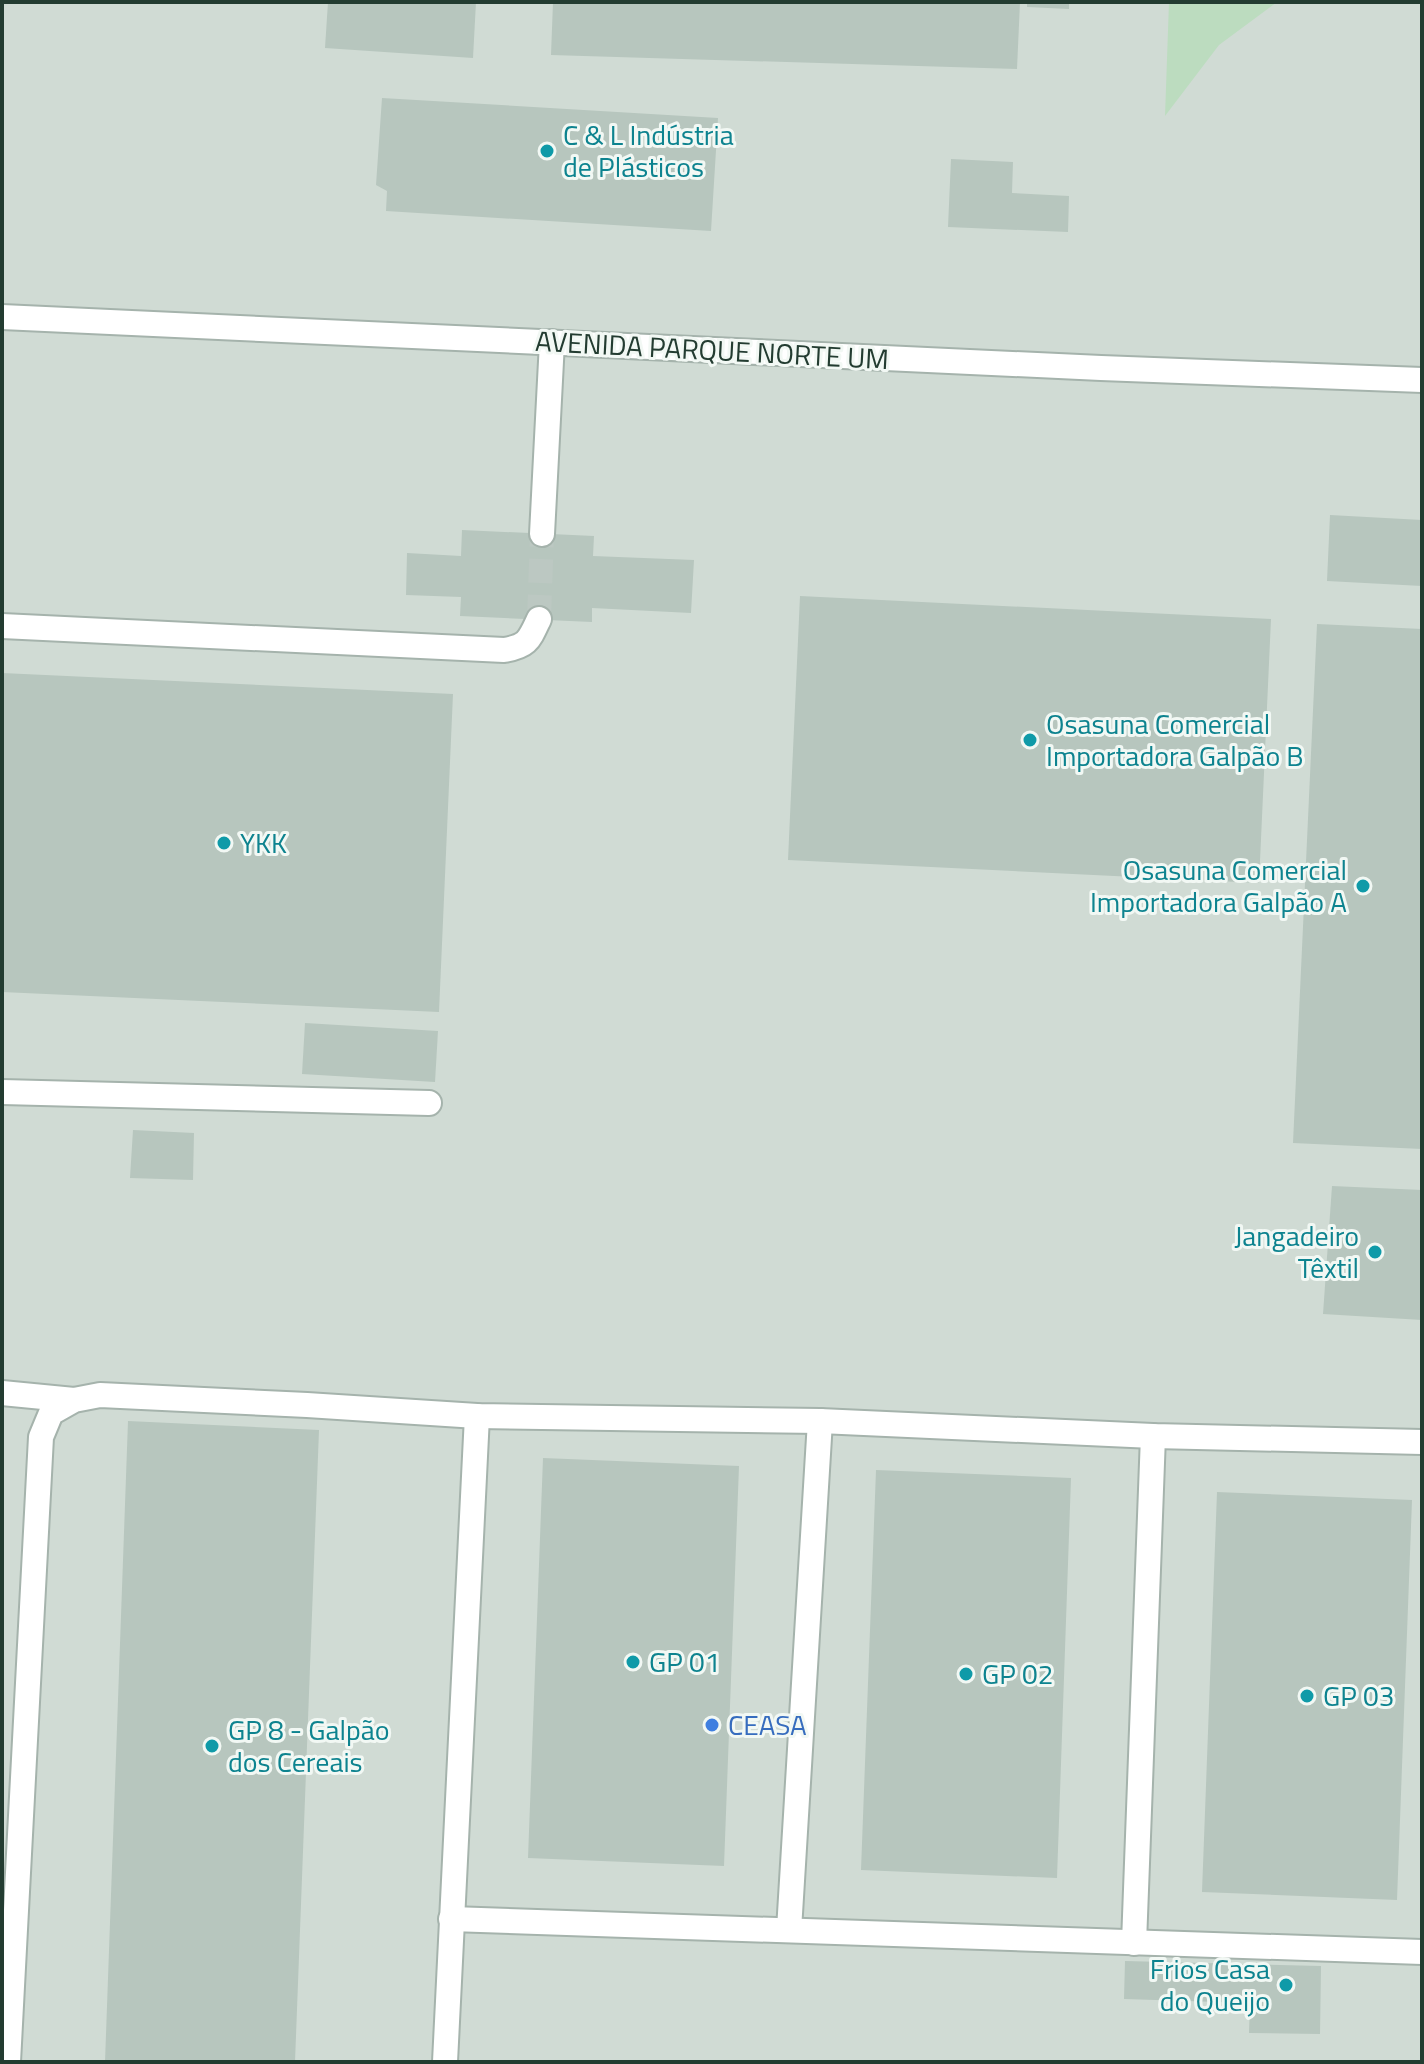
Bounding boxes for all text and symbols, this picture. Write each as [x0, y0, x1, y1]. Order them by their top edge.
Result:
place label: C & L Indústria de Plásticos [563, 113, 734, 188]
marker: C & L Indústria de Plásticos [538, 142, 556, 160]
street label: AVENIDA PARQUE NORTE UM [534, 319, 890, 380]
place label: Osasuna Comercial Importadora Galpão B [1046, 702, 1304, 777]
marker: Osasuna Comercial Importadora Galpão B [1021, 731, 1039, 749]
place label: YKK [240, 821, 287, 864]
marker: YKK [215, 834, 233, 852]
place label: Osasuna Comercial Importadora Galpão A [1090, 848, 1347, 923]
marker: Osasuna Comercial Importadora Galpão A [1354, 877, 1372, 895]
place label: Jangadeiro Têxtil [1234, 1214, 1359, 1289]
marker: Jangadeiro Têxtil [1366, 1243, 1384, 1261]
place label: GP 01 [649, 1640, 720, 1683]
place label: GP 02 [982, 1652, 1053, 1695]
marker: GP 01 [624, 1653, 642, 1671]
marker: GP 02 [957, 1665, 975, 1683]
place label: GP 03 [1323, 1674, 1394, 1717]
marker: GP 03 [1298, 1687, 1316, 1705]
place label: CEASA [728, 1703, 807, 1746]
place label: GP 8 - Galpão dos Cereais [228, 1708, 390, 1783]
marker: CEASA [703, 1716, 721, 1734]
marker: GP 8 - Galpão dos Cereais [203, 1737, 221, 1755]
place label: Frios Casa do Queijo [1150, 1947, 1270, 2022]
marker: Frios Casa do Queijo [1277, 1976, 1295, 1994]

